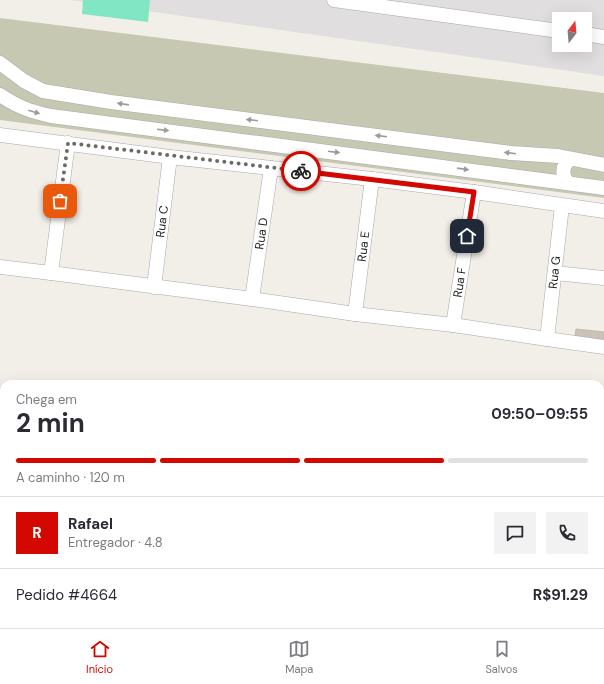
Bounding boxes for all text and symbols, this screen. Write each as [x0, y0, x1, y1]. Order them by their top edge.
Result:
north arrow [552, 12, 592, 52]
map controls [552, 12, 592, 52]
one-way arrow [117, 101, 129, 107]
one-way arrow [29, 109, 41, 115]
one-way arrow [246, 117, 258, 123]
one-way arrow [157, 127, 169, 134]
one-way arrow [375, 133, 387, 139]
one-way arrow [328, 149, 340, 155]
one-way arrow [504, 150, 516, 156]
courier [281, 151, 321, 191]
icon: bike [290, 160, 312, 182]
one-way arrow [456, 166, 469, 172]
pin [43, 184, 77, 218]
icon: bag [49, 190, 71, 212]
street label: Rua C [152, 204, 172, 239]
street label: Rua D [251, 217, 272, 251]
pin [450, 219, 484, 253]
icon: home [456, 225, 478, 247]
street label: Rua E [354, 230, 373, 263]
street label: Rua G [545, 255, 564, 290]
street label: Rua F [449, 266, 470, 299]
text: Chega em [16, 391, 77, 408]
text: 09:50–09:55 [491, 404, 588, 424]
text: 2 min [16, 406, 85, 440]
text: A caminho · 120 m [16, 469, 125, 486]
button: chat [494, 512, 536, 554]
button: phone [546, 512, 588, 554]
text: Rafael [68, 514, 113, 534]
text: R [32, 523, 42, 543]
text: Entregador · 4.8 [68, 534, 163, 551]
text: Pedido #4664 [16, 585, 117, 605]
text: R$91.29 [533, 585, 588, 605]
tab: Início [86, 638, 113, 676]
tab: Mapa [285, 638, 313, 676]
tab: Salvos [485, 638, 518, 676]

